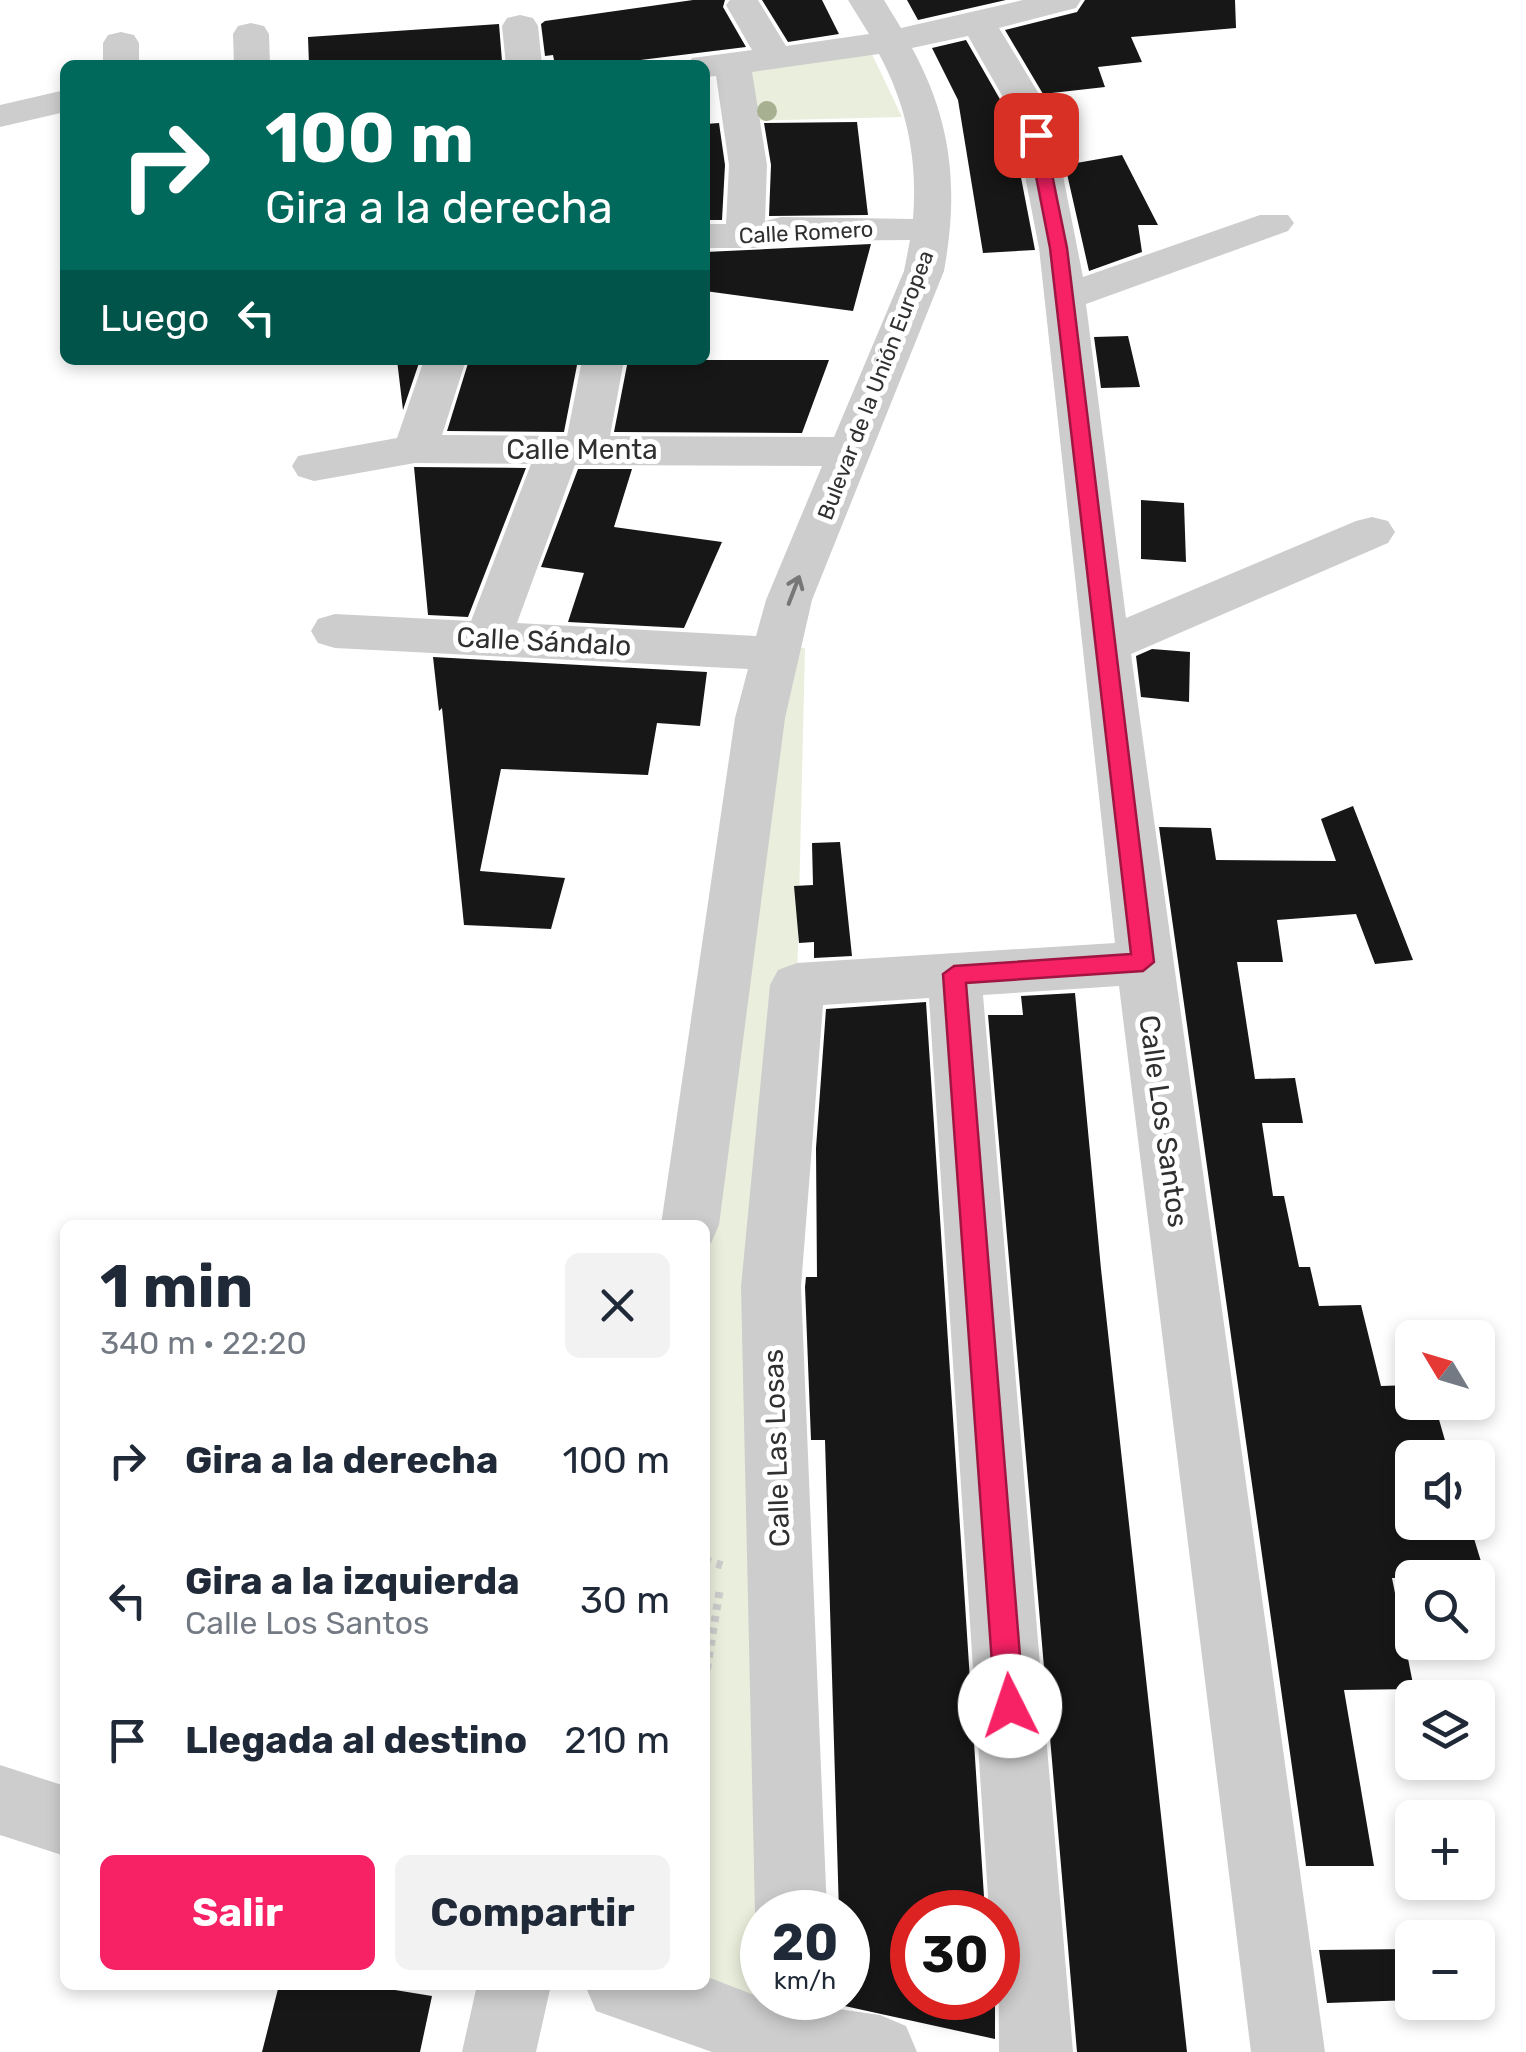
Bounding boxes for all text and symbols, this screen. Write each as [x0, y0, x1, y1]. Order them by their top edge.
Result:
pin [994, 93, 1079, 178]
text: 100 m [265, 97, 474, 180]
icon: right [100, 100, 230, 230]
icon: arrive [1009, 108, 1064, 163]
text: Gira a la derecha [265, 181, 613, 234]
street label: Calle Romero [738, 215, 874, 250]
street label: Bulevar de la Unión Europea [812, 247, 939, 524]
icon: left [229, 290, 284, 345]
text: Luego [100, 295, 209, 341]
street label: Calle Menta [506, 433, 658, 466]
one-way arrow [786, 575, 804, 606]
street label: Calle Sándalo [456, 620, 632, 663]
street label: Calle Los Santos [1132, 1013, 1195, 1229]
text: 1 min [100, 1251, 253, 1322]
button: close [565, 1253, 670, 1358]
north arrow [1395, 1320, 1495, 1420]
map controls [1395, 1320, 1495, 2020]
text: 340 m · 22:20 [100, 1324, 307, 1362]
street label: Calle Las Losas [757, 1348, 796, 1548]
icon: right [100, 1433, 155, 1488]
text: Gira a la derecha [185, 1437, 498, 1483]
text: 100 m [562, 1437, 670, 1483]
button: sound [1395, 1440, 1495, 1540]
text: Gira a la izquierda [185, 1558, 520, 1604]
button: search [1395, 1560, 1495, 1660]
icon: left [100, 1573, 155, 1628]
text: 30 m [580, 1577, 670, 1623]
text: Calle Los Santos [185, 1604, 429, 1642]
position arrow [958, 1654, 1062, 1758]
button: layers [1395, 1680, 1495, 1780]
icon: arrive [100, 1713, 155, 1768]
text: Llegada al destino [185, 1717, 527, 1763]
text: 210 m [564, 1717, 670, 1763]
button: + [1395, 1800, 1495, 1900]
button: Salir [100, 1855, 375, 1970]
button: Compartir [395, 1855, 670, 1970]
speed limit sign: 30 [890, 1890, 1020, 2020]
text: 20 [772, 1913, 838, 1973]
button: − [1395, 1920, 1495, 2020]
text: km/h [774, 1966, 836, 1995]

